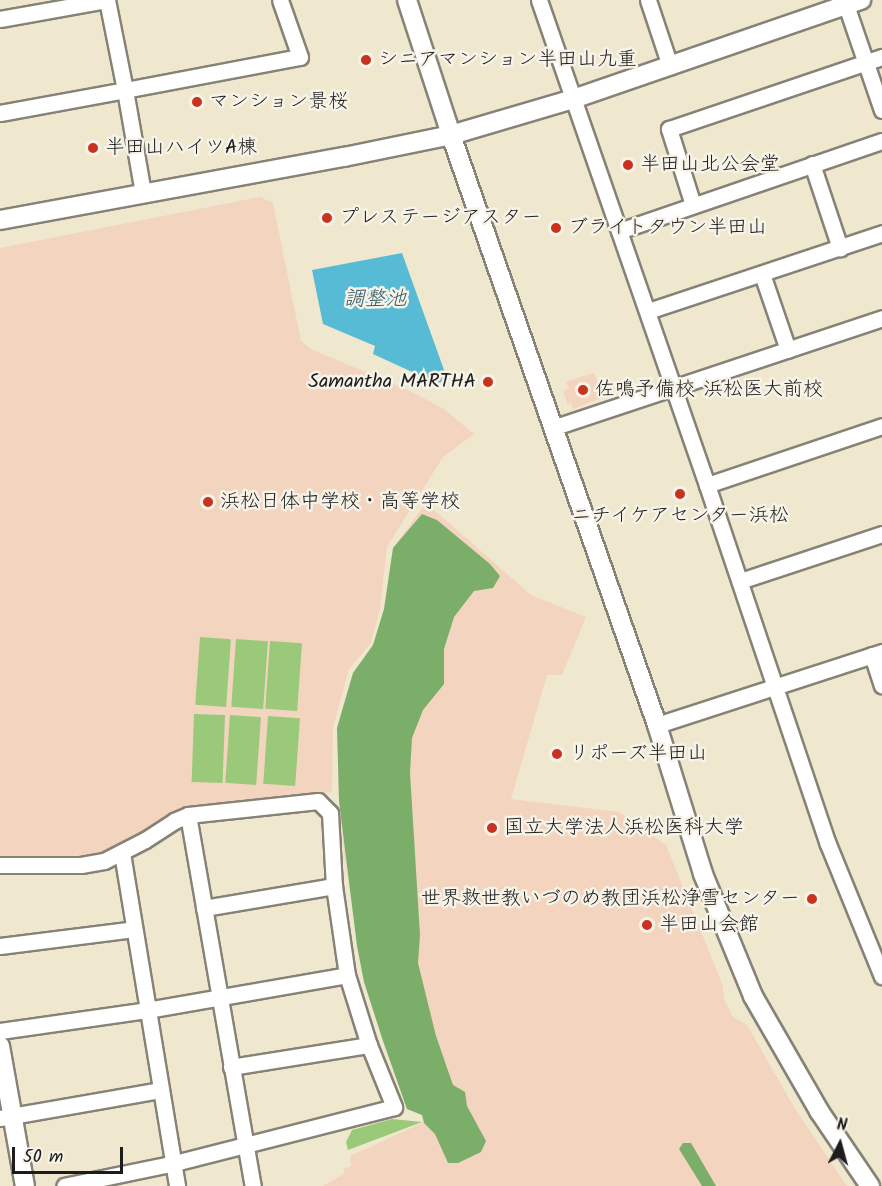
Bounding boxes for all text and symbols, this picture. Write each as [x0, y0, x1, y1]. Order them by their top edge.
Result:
place label: シニアマンション半田山九重 [378, 48, 638, 72]
marker: シニアマンション半田山九重 [359, 53, 373, 67]
place label: マンション景桜 [209, 90, 349, 114]
marker: マンション景桜 [190, 95, 204, 109]
place label: 半田山ハイツA棟 [105, 136, 257, 160]
marker: 半田山ハイツA棟 [86, 141, 100, 155]
place label: 半田山北公会堂 [640, 153, 780, 177]
marker: 半田山北公会堂 [621, 158, 635, 172]
place label: プレステージアスター [339, 206, 539, 230]
marker: プレステージアスター [320, 211, 334, 225]
place label: ブライトタウン半田山 [568, 216, 768, 240]
marker: ブライトタウン半田山 [549, 221, 563, 235]
water label: 調整池 [344, 287, 406, 313]
place label: Samantha MARTHA [308, 370, 476, 394]
marker: Samantha MARTHA [481, 375, 495, 389]
place label: 佐鳴予備校 浜松医大前校 [595, 378, 823, 402]
marker: 佐鳴予備校 浜松医大前校 [576, 383, 590, 397]
marker: ニチイケアセンター浜松 [673, 487, 687, 501]
place label: 浜松日体中学校・高等学校 [220, 490, 460, 514]
marker: 浜松日体中学校・高等学校 [201, 495, 215, 509]
place label: ニチイケアセンター浜松 [570, 504, 790, 528]
place label: リポーズ半田山 [569, 742, 709, 766]
marker: リポーズ半田山 [550, 747, 564, 761]
place label: 国立大学法人浜松医科大学 [504, 816, 744, 840]
marker: 国立大学法人浜松医科大学 [485, 821, 499, 835]
place label: 世界救世教いづのめ教団浜松浄雪センター [420, 887, 800, 911]
marker: 世界救世教いづのめ教団浜松浄雪センター [805, 892, 819, 906]
place label: 半田山会館 [659, 913, 759, 937]
marker: 半田山会館 [640, 918, 654, 932]
text: N [836, 1113, 848, 1139]
north arrow [810, 1114, 870, 1174]
scale bar [15, 1135, 126, 1173]
text: 50 m [23, 1143, 63, 1172]

